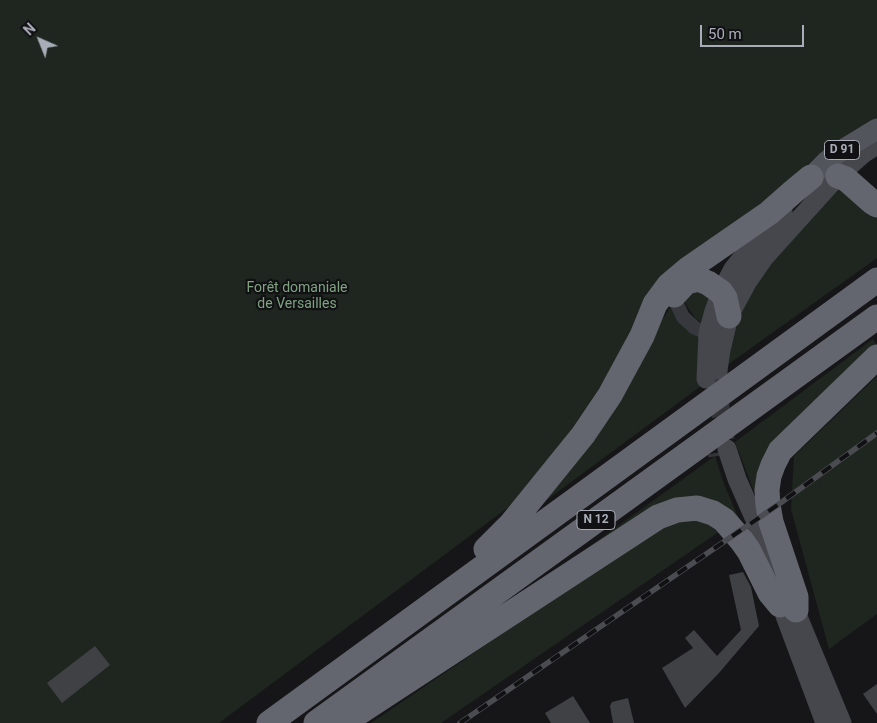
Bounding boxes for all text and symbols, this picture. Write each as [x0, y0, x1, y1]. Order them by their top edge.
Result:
north arrow [15, 15, 65, 65]
scale bar [702, 15, 806, 47]
text: N [20, 20, 39, 38]
text: 50 m [708, 25, 742, 43]
road number: D 91 [824, 140, 860, 160]
park label: Forêt domaniale de Versailles [246, 280, 348, 312]
road number: N 12 [577, 510, 615, 530]

